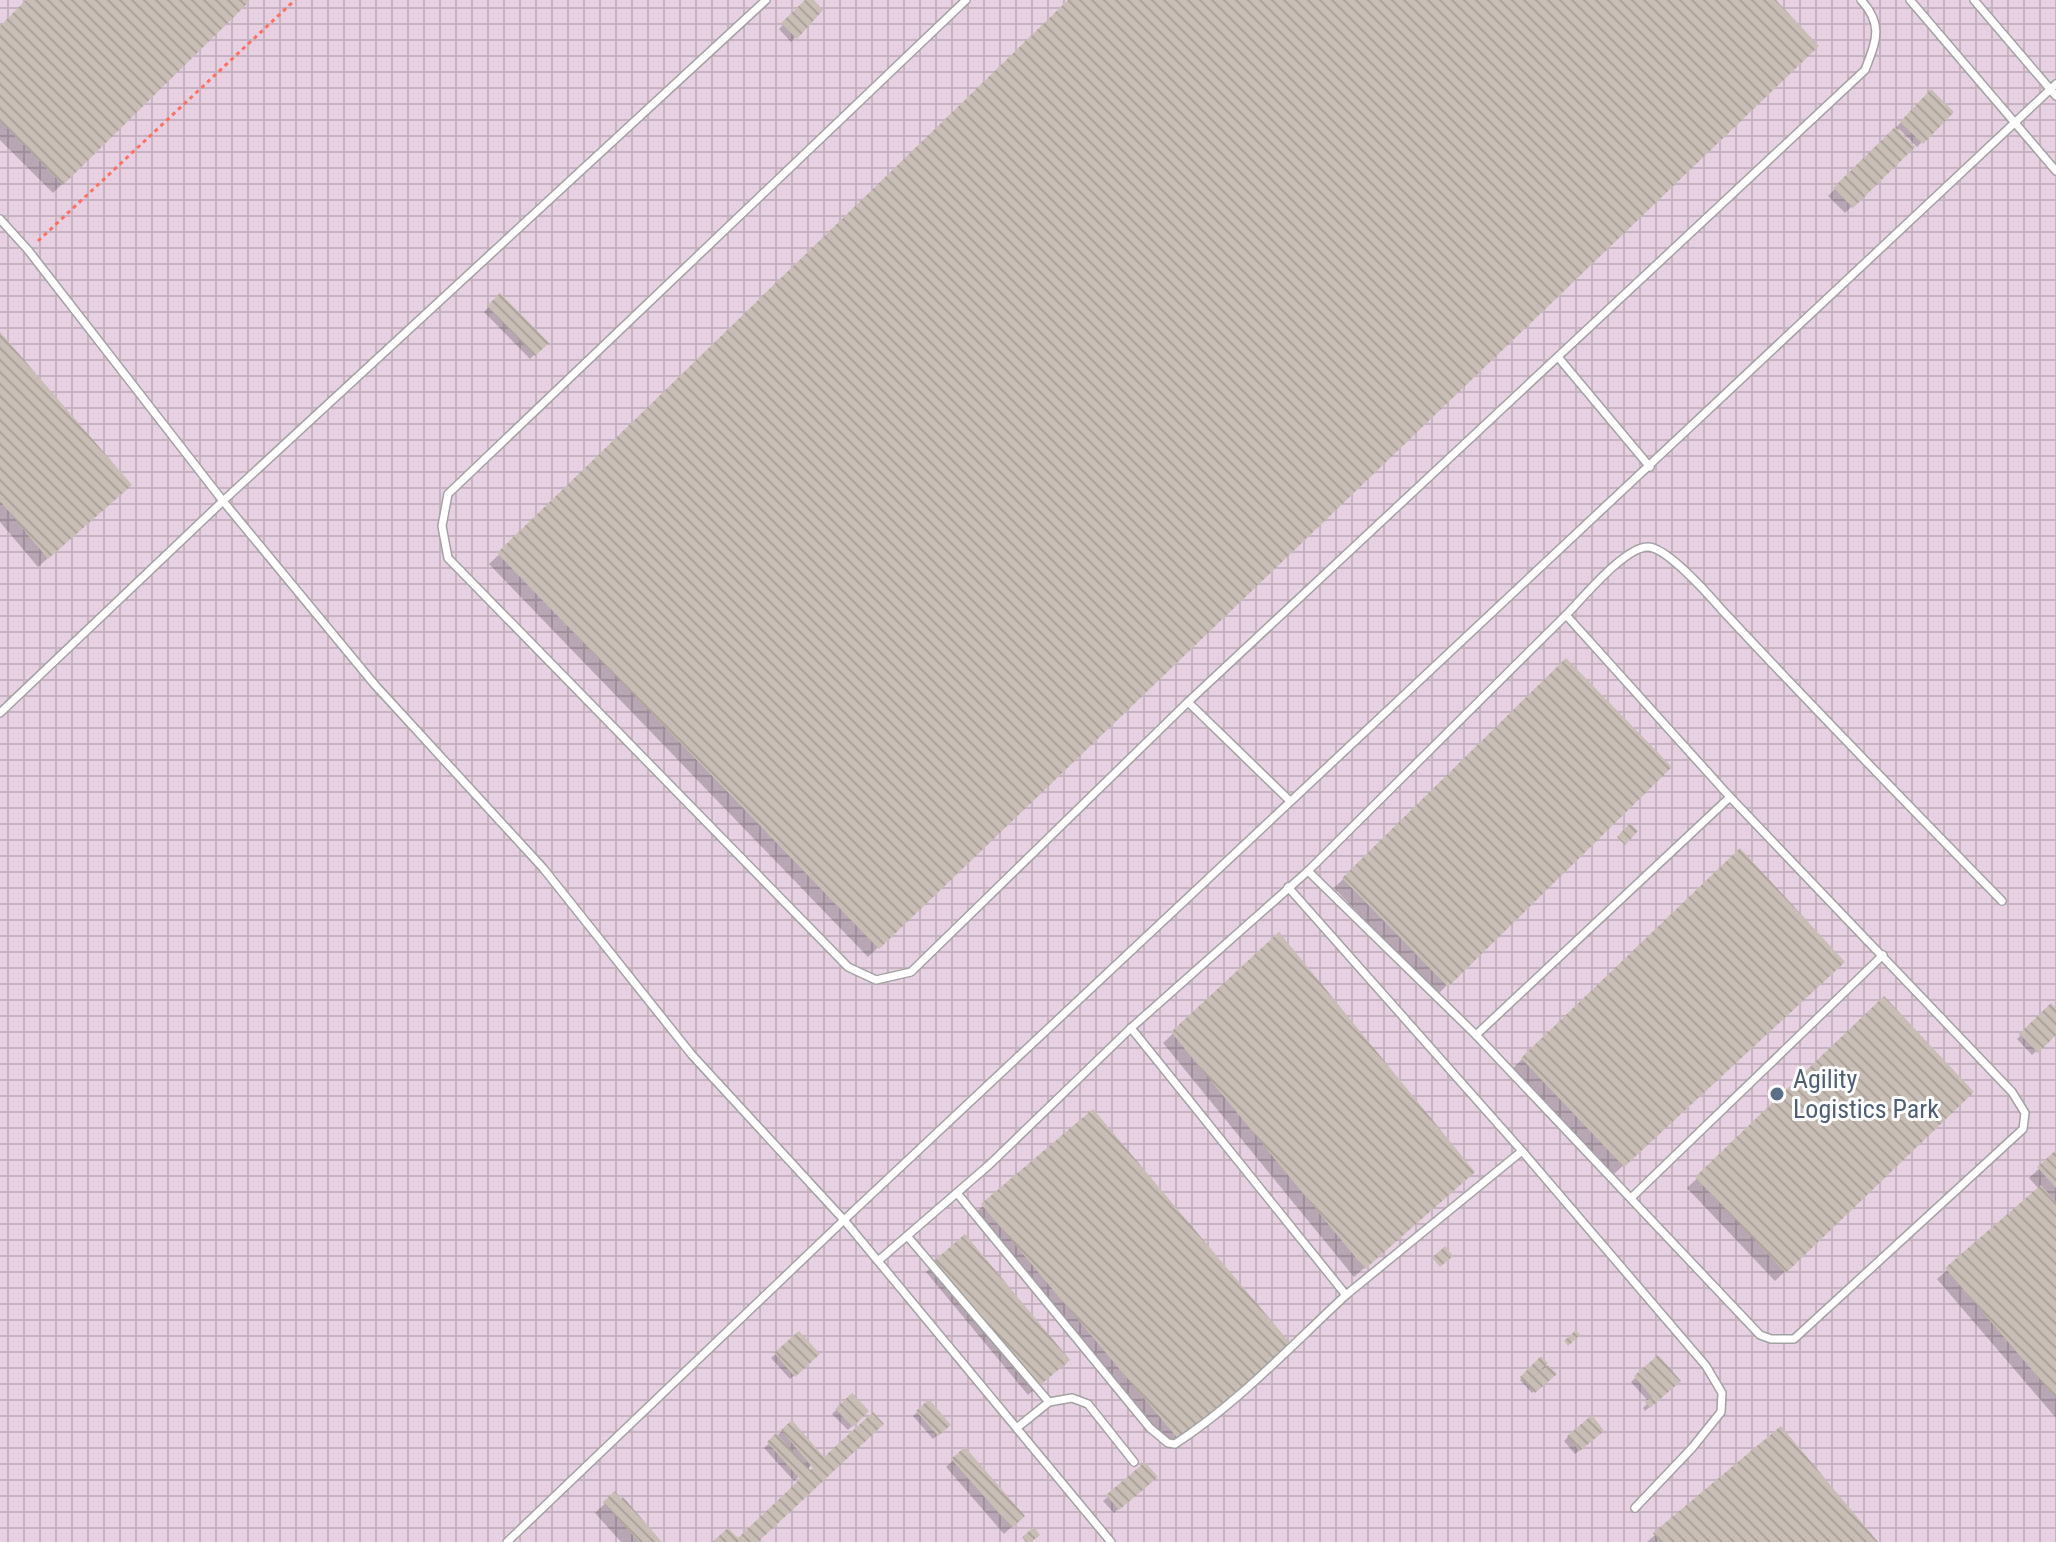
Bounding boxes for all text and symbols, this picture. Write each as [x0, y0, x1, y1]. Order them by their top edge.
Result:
place label: Agility Logistics Park [1793, 1064, 1939, 1124]
marker: Agility Logistics Park [1768, 1085, 1786, 1103]

